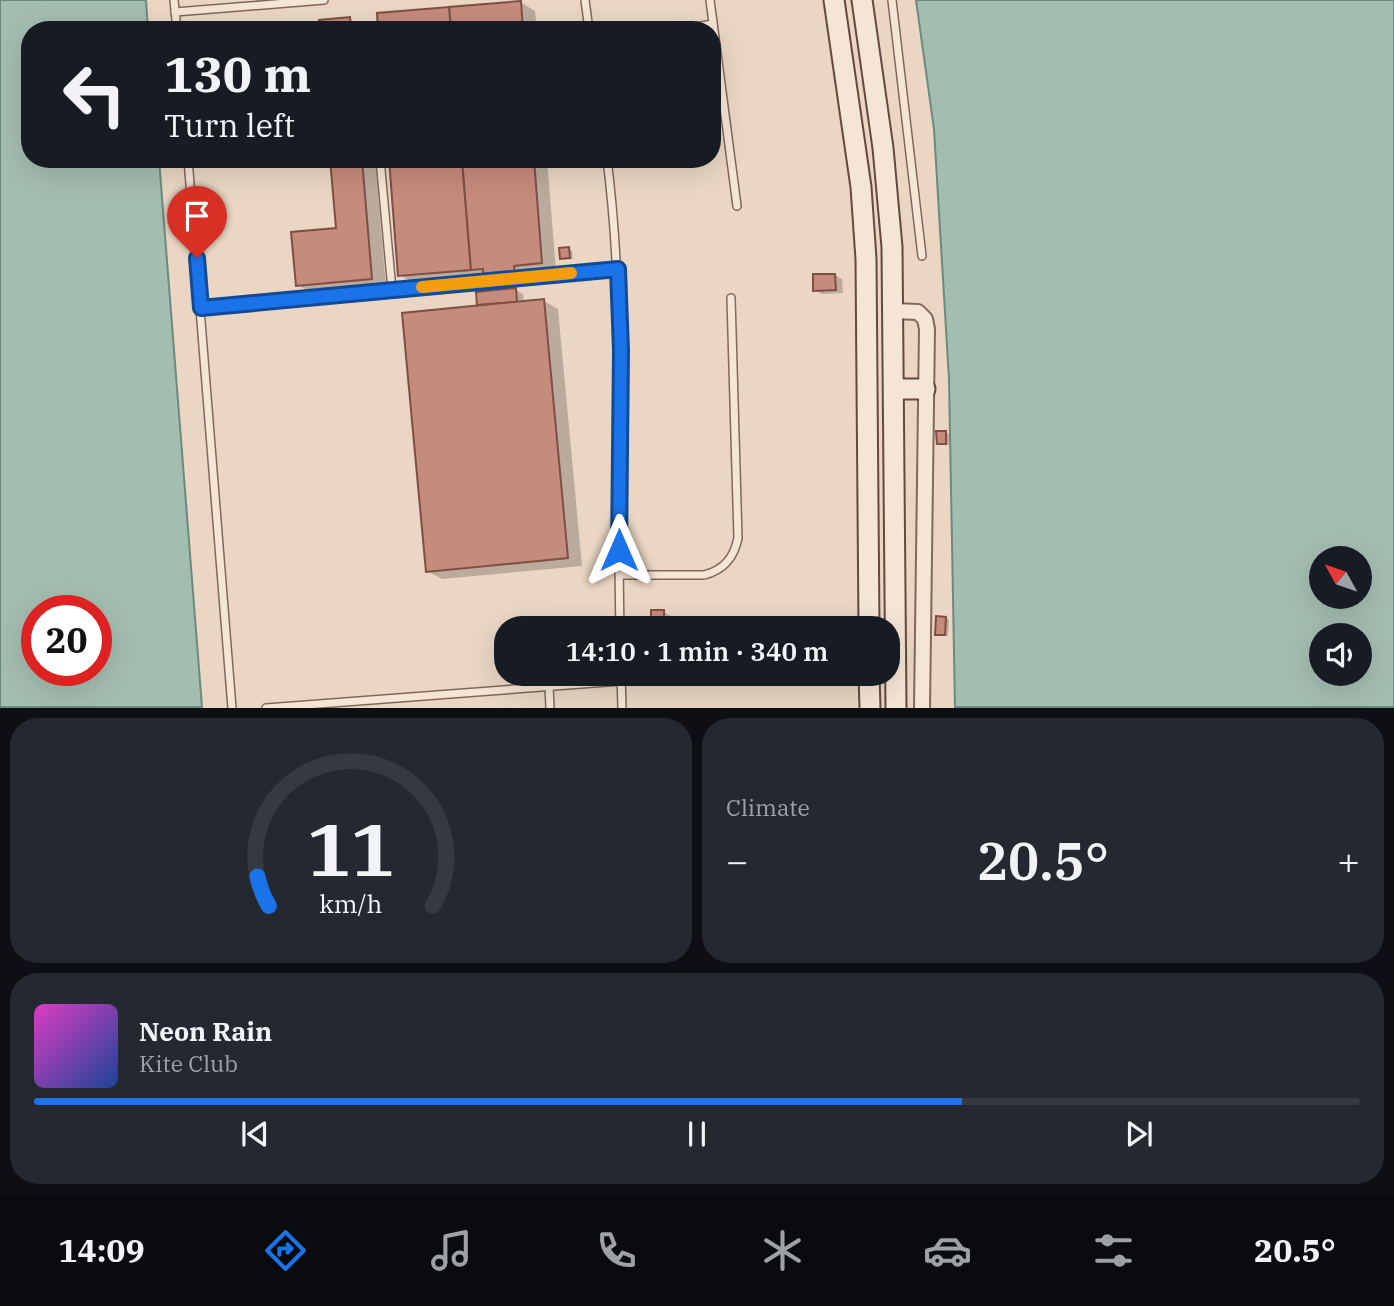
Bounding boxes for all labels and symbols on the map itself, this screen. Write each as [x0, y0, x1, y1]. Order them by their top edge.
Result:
pin [167, 186, 227, 258]
position arrow [582, 513, 656, 587]
north arrow [1309, 546, 1372, 609]
speed limit sign: 20 [21, 595, 112, 686]

